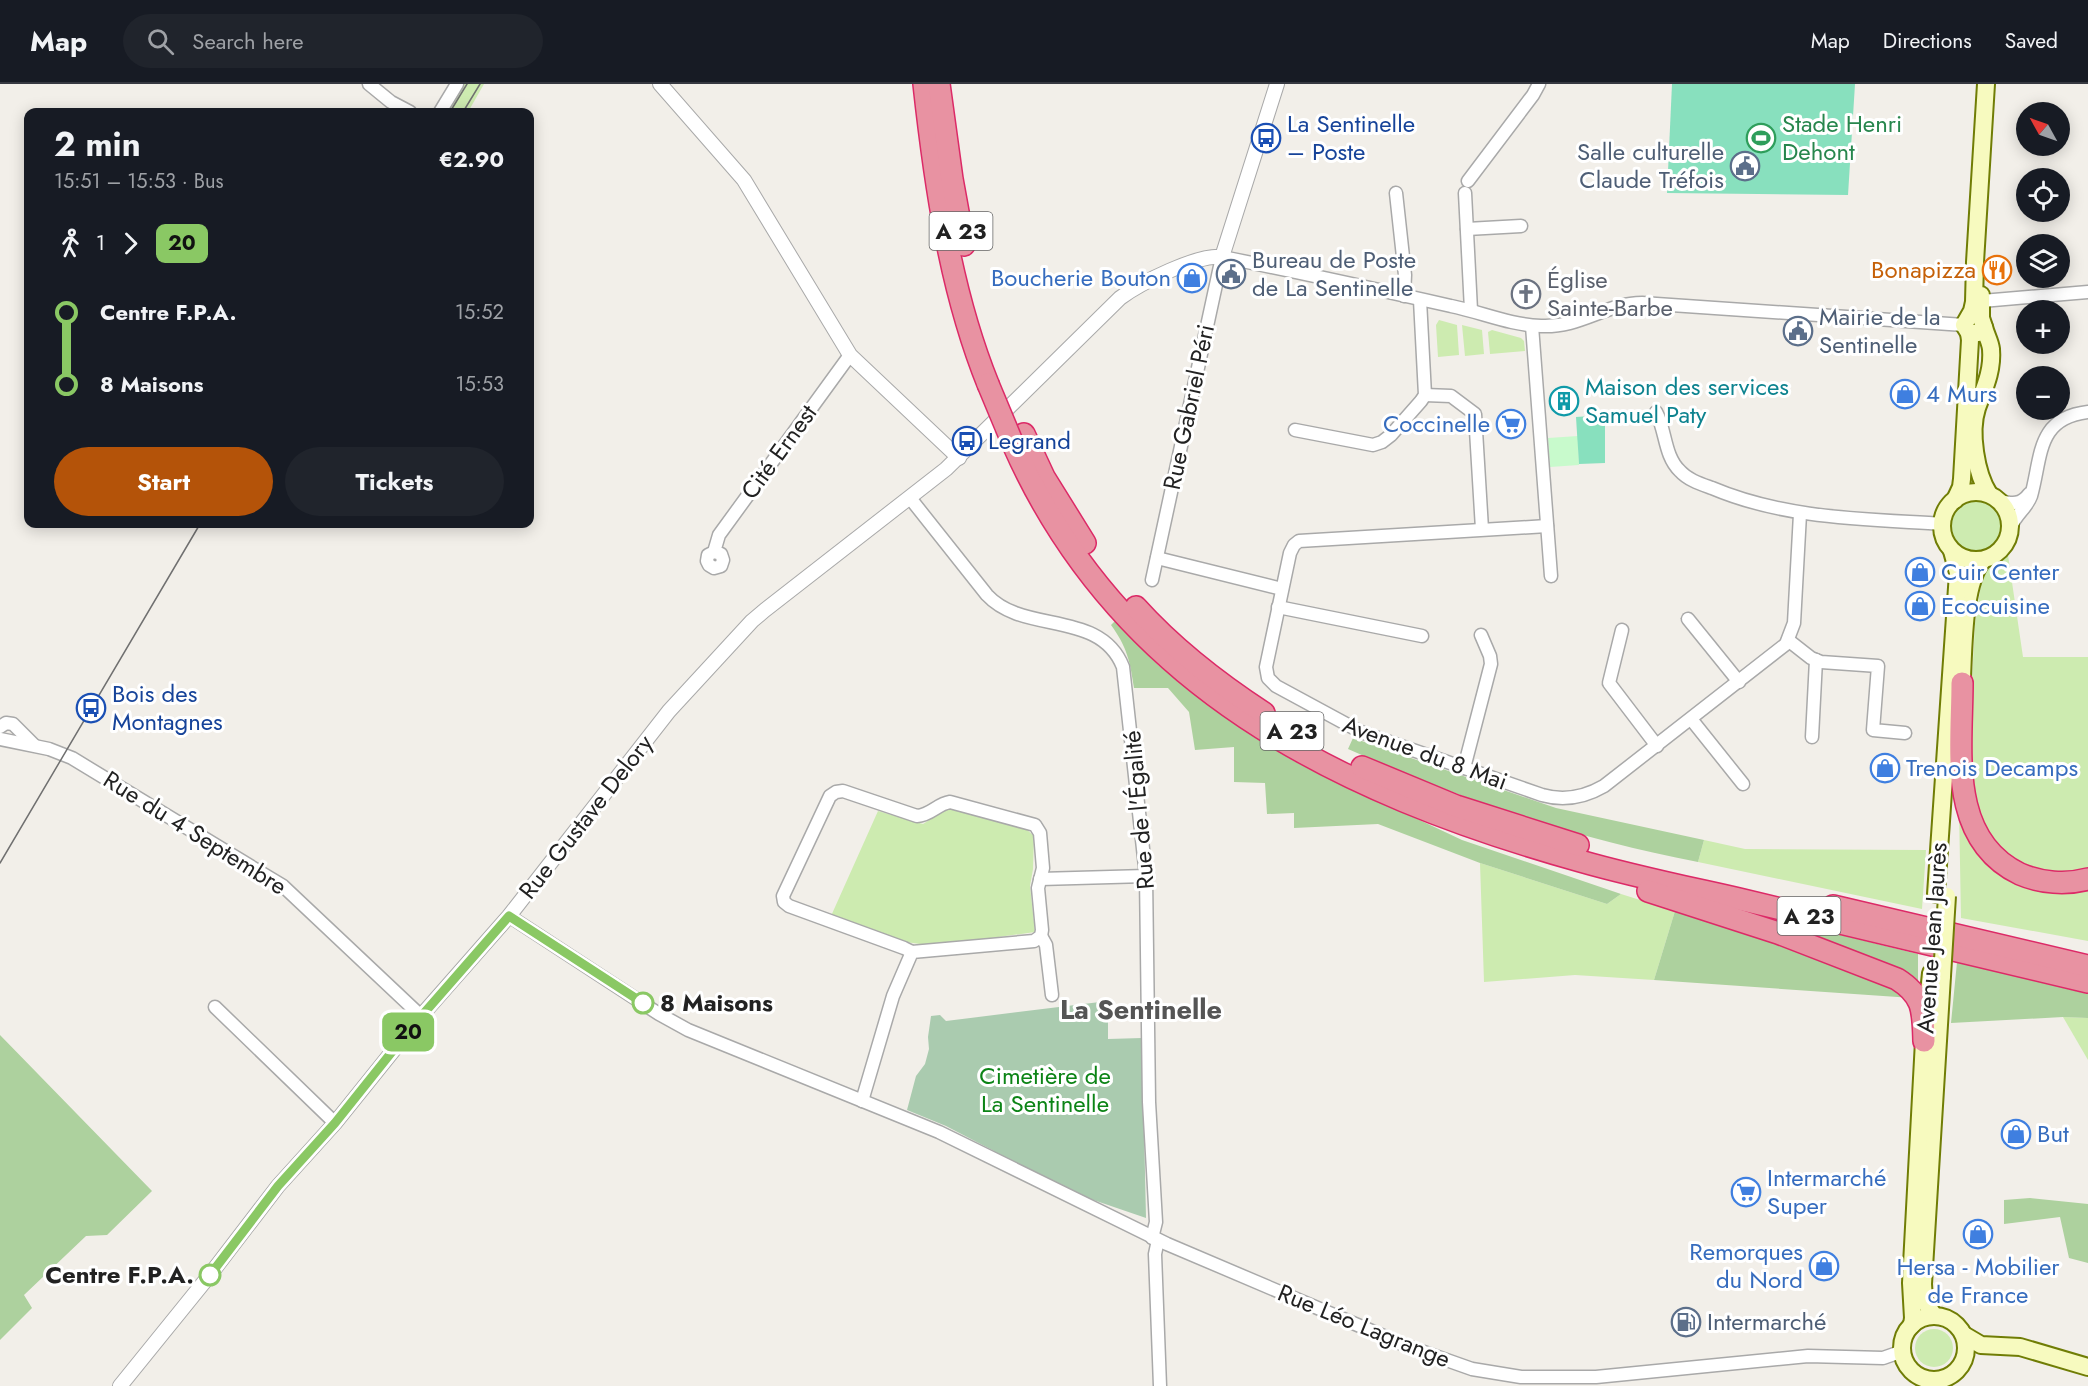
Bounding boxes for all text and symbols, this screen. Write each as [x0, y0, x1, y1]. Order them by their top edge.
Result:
search box [123, 14, 543, 68]
text: Map [30, 21, 87, 62]
icon: search [144, 25, 177, 58]
text: Search here [192, 25, 304, 57]
text: Map [1811, 26, 1850, 56]
text: Directions [1883, 26, 1972, 56]
text: Saved [2005, 26, 2058, 56]
north arrow [2016, 102, 2070, 156]
map controls [2016, 102, 2070, 420]
place label: La Sentinelle – Poste [1287, 106, 1415, 169]
place label: Stade Henri Dehont [1782, 106, 1902, 169]
text: 2 min [54, 121, 141, 168]
bus stop icon: La Sentinelle – Poste [1250, 122, 1282, 154]
sports icon: Stade Henri Dehont [1745, 122, 1777, 154]
place label: Salle culturelle Claude Tréfois [1577, 134, 1724, 197]
text: €2.90 [439, 143, 504, 175]
public building icon: Salle culturelle Claude Tréfois [1729, 150, 1761, 182]
text: 15:51 – 15:53 · Bus [54, 167, 224, 196]
button: locate [2016, 168, 2070, 222]
road number: A 23 [930, 212, 992, 250]
icon: walk [54, 227, 87, 260]
icon: forward [114, 227, 147, 260]
text: 20 [168, 228, 196, 258]
text: 1 [96, 229, 105, 258]
button: layers [2016, 234, 2070, 288]
place label: Bureau de Poste de La Sentinelle [1252, 242, 1416, 305]
place label: Bonapizza [1871, 252, 1976, 287]
restaurant icon: Bonapizza [1981, 254, 2013, 286]
public building icon: Bureau de Poste de La Sentinelle [1215, 258, 1247, 290]
place label: Boucherie Bouton [991, 260, 1171, 295]
shop icon: Boucherie Bouton [1176, 262, 1208, 294]
place label: Église Sainte-Barbe [1547, 262, 1673, 325]
church icon: Église Sainte-Barbe [1510, 278, 1542, 310]
text: Centre F.P.A. [100, 296, 236, 328]
text: 15:52 [455, 298, 504, 327]
place label: Mairie de la Sentinelle [1819, 299, 1941, 362]
button: + [2016, 300, 2070, 354]
public building icon: Mairie de la Sentinelle [1782, 315, 1814, 347]
street label: Rue Gabriel Péri [1154, 321, 1223, 493]
button: − [2016, 366, 2070, 420]
text: 8 Maisons [100, 368, 204, 400]
place label: Maison des services Samuel Paty [1585, 369, 1789, 432]
text: 15:53 [456, 370, 504, 399]
place label: 4 Murs [1926, 376, 1997, 411]
shop icon: 4 Murs [1889, 378, 1921, 410]
building icon: Maison des services Samuel Paty [1548, 385, 1580, 417]
street label: Cité Ernest [732, 397, 825, 506]
place label: Coccinelle [1383, 406, 1490, 441]
supermarket icon: Coccinelle [1495, 408, 1527, 440]
place label: Legrand [988, 423, 1071, 458]
bus stop icon: Legrand [951, 425, 983, 457]
button: Start [54, 447, 273, 516]
button: Tickets [285, 447, 504, 516]
place label: Cuir Center [1941, 554, 2060, 589]
shop icon: Cuir Center [1904, 556, 1936, 588]
place label: Ecocuisine [1941, 588, 2050, 623]
shop icon: Ecocuisine [1904, 590, 1936, 622]
place label: Bois des Montagnes [112, 676, 223, 739]
bus stop icon: Bois des Montagnes [75, 692, 107, 724]
street label: Avenue du 8 Mai [1338, 707, 1512, 799]
road number: A 23 [1260, 712, 1324, 750]
street label: Rue Gustave Delory [510, 727, 661, 906]
street label: Rue de l'Égalité [1114, 729, 1163, 891]
place label: Trenois Decamps [1906, 750, 2078, 785]
shop icon: Trenois Decamps [1869, 752, 1901, 784]
street label: Rue du 4 Septembre [97, 762, 294, 903]
street label: Avenue Jean Jaurès [1907, 841, 1956, 1035]
road number: A 23 [1778, 897, 1840, 935]
place label: 8 Maisons [660, 985, 773, 1020]
district label: La Sentinelle [1060, 990, 1222, 1029]
marker: 8 Maisons [632, 992, 654, 1014]
line badge: 20 [381, 1012, 435, 1052]
text: 20 [394, 1017, 422, 1047]
park label: Cimetière de La Sentinelle [979, 1058, 1111, 1121]
place label: But [2037, 1116, 2069, 1151]
shop icon: But [2000, 1118, 2032, 1150]
place label: Intermarché Super [1767, 1160, 1886, 1223]
supermarket icon: Intermarché Super [1730, 1176, 1762, 1208]
shop icon: Hersa - Mobilier de France [1962, 1218, 1994, 1250]
place label: Remorques du Nord [1689, 1234, 1803, 1297]
place label: Hersa - Mobilier de France [1896, 1249, 2060, 1312]
shop icon: Remorques du Nord [1808, 1250, 1840, 1282]
place label: Centre F.P.A. [45, 1257, 194, 1292]
marker: Centre F.P.A. [199, 1264, 221, 1286]
street label: Rue Léo Lagrange [1273, 1275, 1456, 1376]
place label: Intermarché [1707, 1304, 1826, 1339]
fuel station icon: Intermarché [1670, 1306, 1702, 1338]

